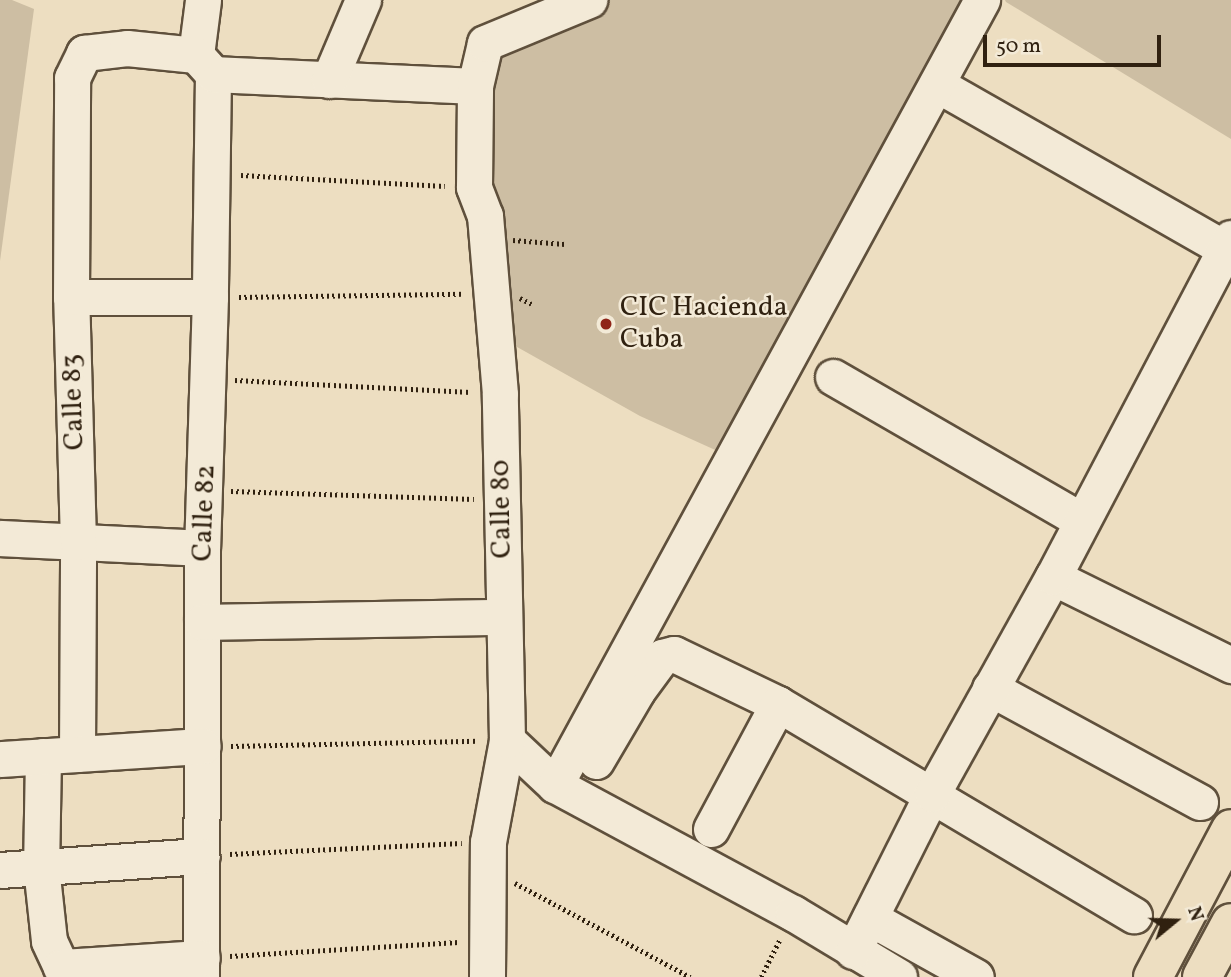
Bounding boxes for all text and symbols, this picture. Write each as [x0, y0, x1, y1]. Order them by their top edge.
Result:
scale bar [986, 21, 1164, 65]
text: 50 m [996, 32, 1041, 61]
place label: CIC Hacienda Cuba [620, 291, 788, 357]
marker: CIC Hacienda Cuba [598, 316, 614, 332]
street label: Calle 83 [56, 353, 92, 451]
street label: Calle 80 [484, 459, 520, 559]
street label: Calle 82 [187, 464, 223, 562]
north arrow [1140, 886, 1210, 956]
text: N [1180, 903, 1209, 925]

